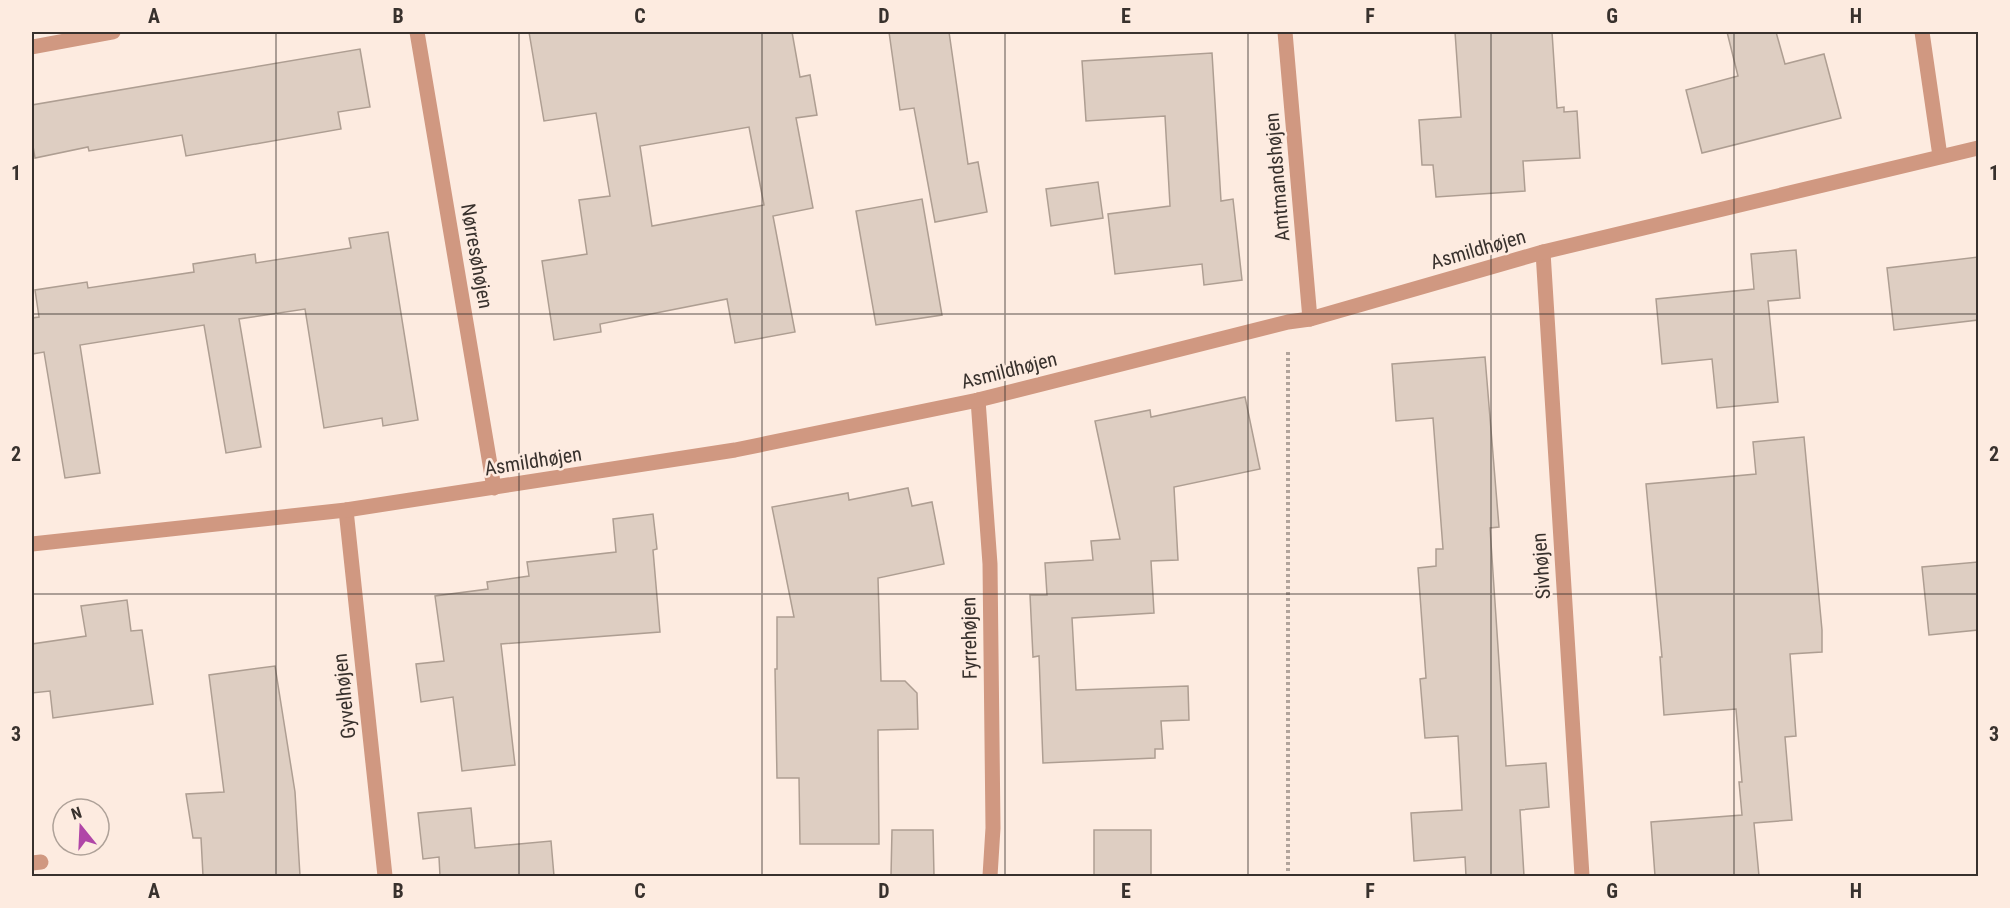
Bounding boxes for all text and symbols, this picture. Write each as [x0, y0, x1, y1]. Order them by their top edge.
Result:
text: A [148, 4, 160, 28]
text: B [392, 4, 404, 28]
text: C [634, 4, 646, 28]
text: D [878, 4, 890, 28]
text: E [1121, 4, 1131, 28]
text: F [1365, 4, 1375, 28]
text: G [1606, 4, 1618, 28]
text: H [1850, 4, 1862, 28]
street label: Amtmandshøjen [1259, 112, 1295, 242]
text: 1 [11, 161, 21, 185]
text: 1 [1989, 161, 1999, 185]
street label: Nørresøhøjen [456, 202, 498, 310]
street label: Asmildhøjen [1428, 224, 1528, 274]
street label: Asmildhøjen [959, 347, 1059, 393]
street label: Asmildhøjen [483, 441, 583, 481]
text: 2 [11, 442, 21, 466]
text: 2 [1989, 442, 1999, 466]
street label: Sivhøjen [1527, 532, 1555, 600]
street label: Fyrrehøjen [956, 597, 982, 679]
street label: Gyvelhøjen [328, 652, 360, 740]
text: 3 [11, 722, 21, 746]
text: 3 [1989, 722, 1999, 746]
north arrow [51, 797, 111, 857]
text: N [69, 803, 84, 824]
text: A [148, 879, 160, 903]
text: B [392, 879, 404, 903]
text: C [634, 879, 646, 903]
text: D [878, 879, 890, 903]
text: E [1121, 879, 1131, 903]
text: F [1365, 879, 1375, 903]
text: G [1606, 879, 1618, 903]
text: H [1850, 879, 1862, 903]

